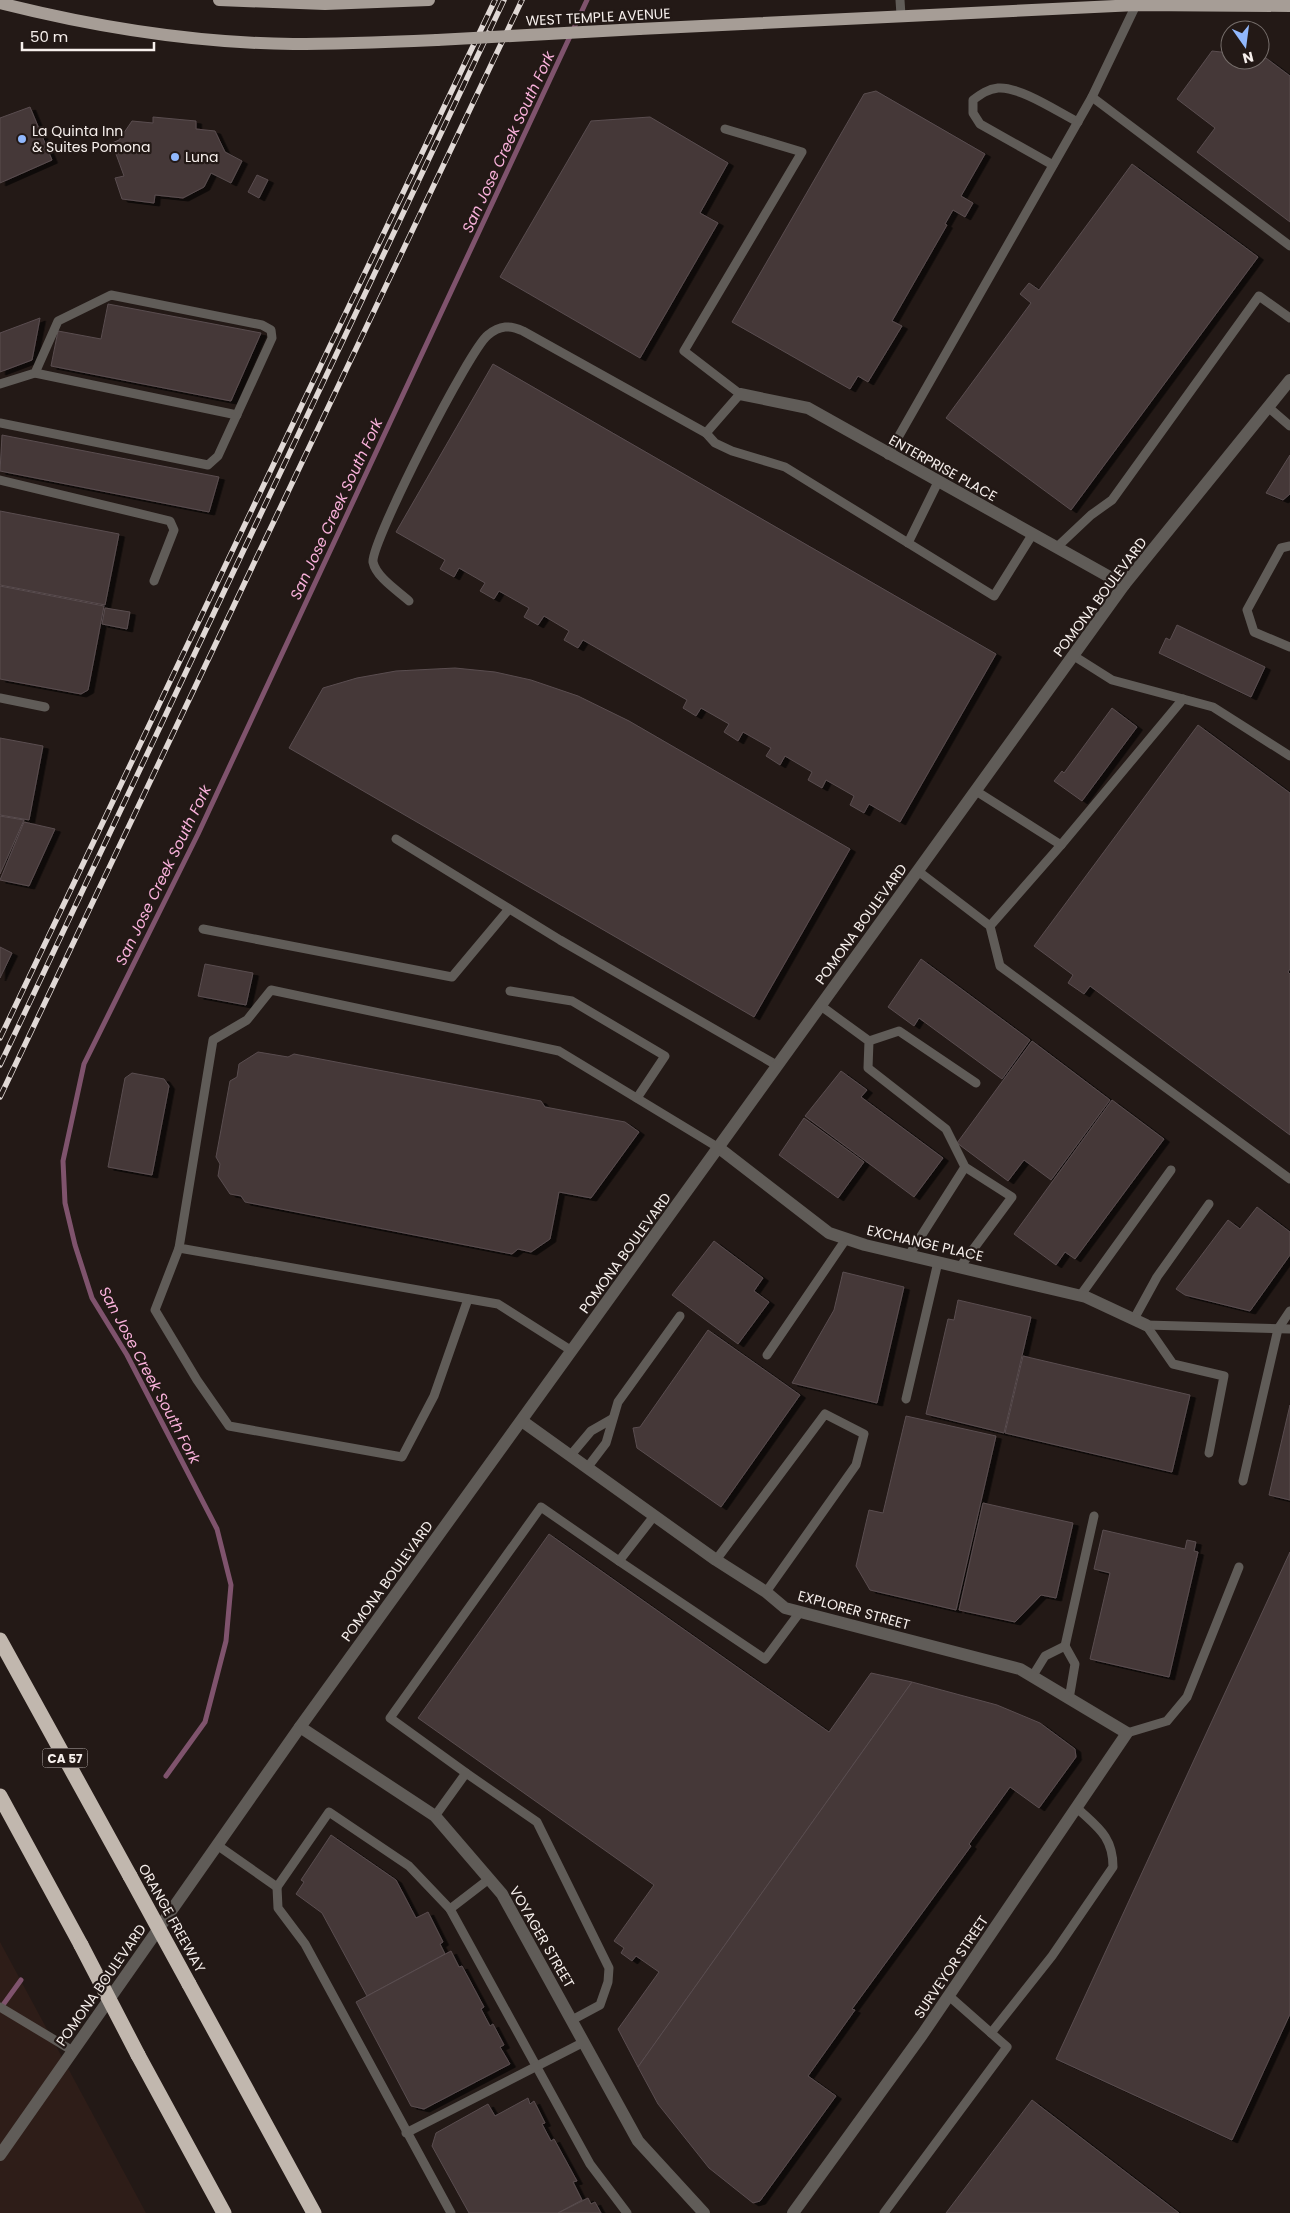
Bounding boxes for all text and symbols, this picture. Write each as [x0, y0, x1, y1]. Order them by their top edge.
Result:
street label: WEST TEMPLE AVENUE [525, 3, 671, 31]
scale bar [22, 20, 155, 52]
north arrow [1220, 20, 1270, 70]
text: 50 m [30, 26, 68, 47]
water label: San Jose Creek South Fork [457, 47, 560, 236]
text: N [1241, 47, 1256, 69]
place label: La Quinta Inn & Suites Pomona [32, 121, 150, 157]
marker: La Quinta Inn & Suites Pomona [16, 133, 28, 145]
place label: Luna [185, 147, 218, 167]
marker: Luna [169, 151, 181, 163]
water label: San Jose Creek South Fork [285, 414, 388, 603]
street label: ENTERPRISE PLACE [885, 430, 1001, 506]
street label: POMONA BOULEVARD [1048, 533, 1152, 661]
water label: San Jose Creek South Fork [110, 780, 216, 969]
street label: POMONA BOULEVARD [810, 859, 912, 988]
street label: POMONA BOULEVARD [574, 1188, 676, 1317]
street label: EXCHANGE PLACE [865, 1220, 985, 1266]
water label: San Jose Creek South Fork [94, 1283, 206, 1468]
street label: POMONA BOULEVARD [336, 1516, 438, 1645]
street label: EXPLORER STREET [796, 1585, 913, 1635]
road number: CA 57 [42, 1749, 88, 1768]
street label: ORANGE FREEWAY [134, 1860, 210, 1976]
street label: VOYAGER STREET [505, 1882, 580, 1992]
street label: SURVEYOR STREET [909, 1911, 993, 2023]
street label: POMONA BOULEVARD [51, 1920, 151, 2050]

